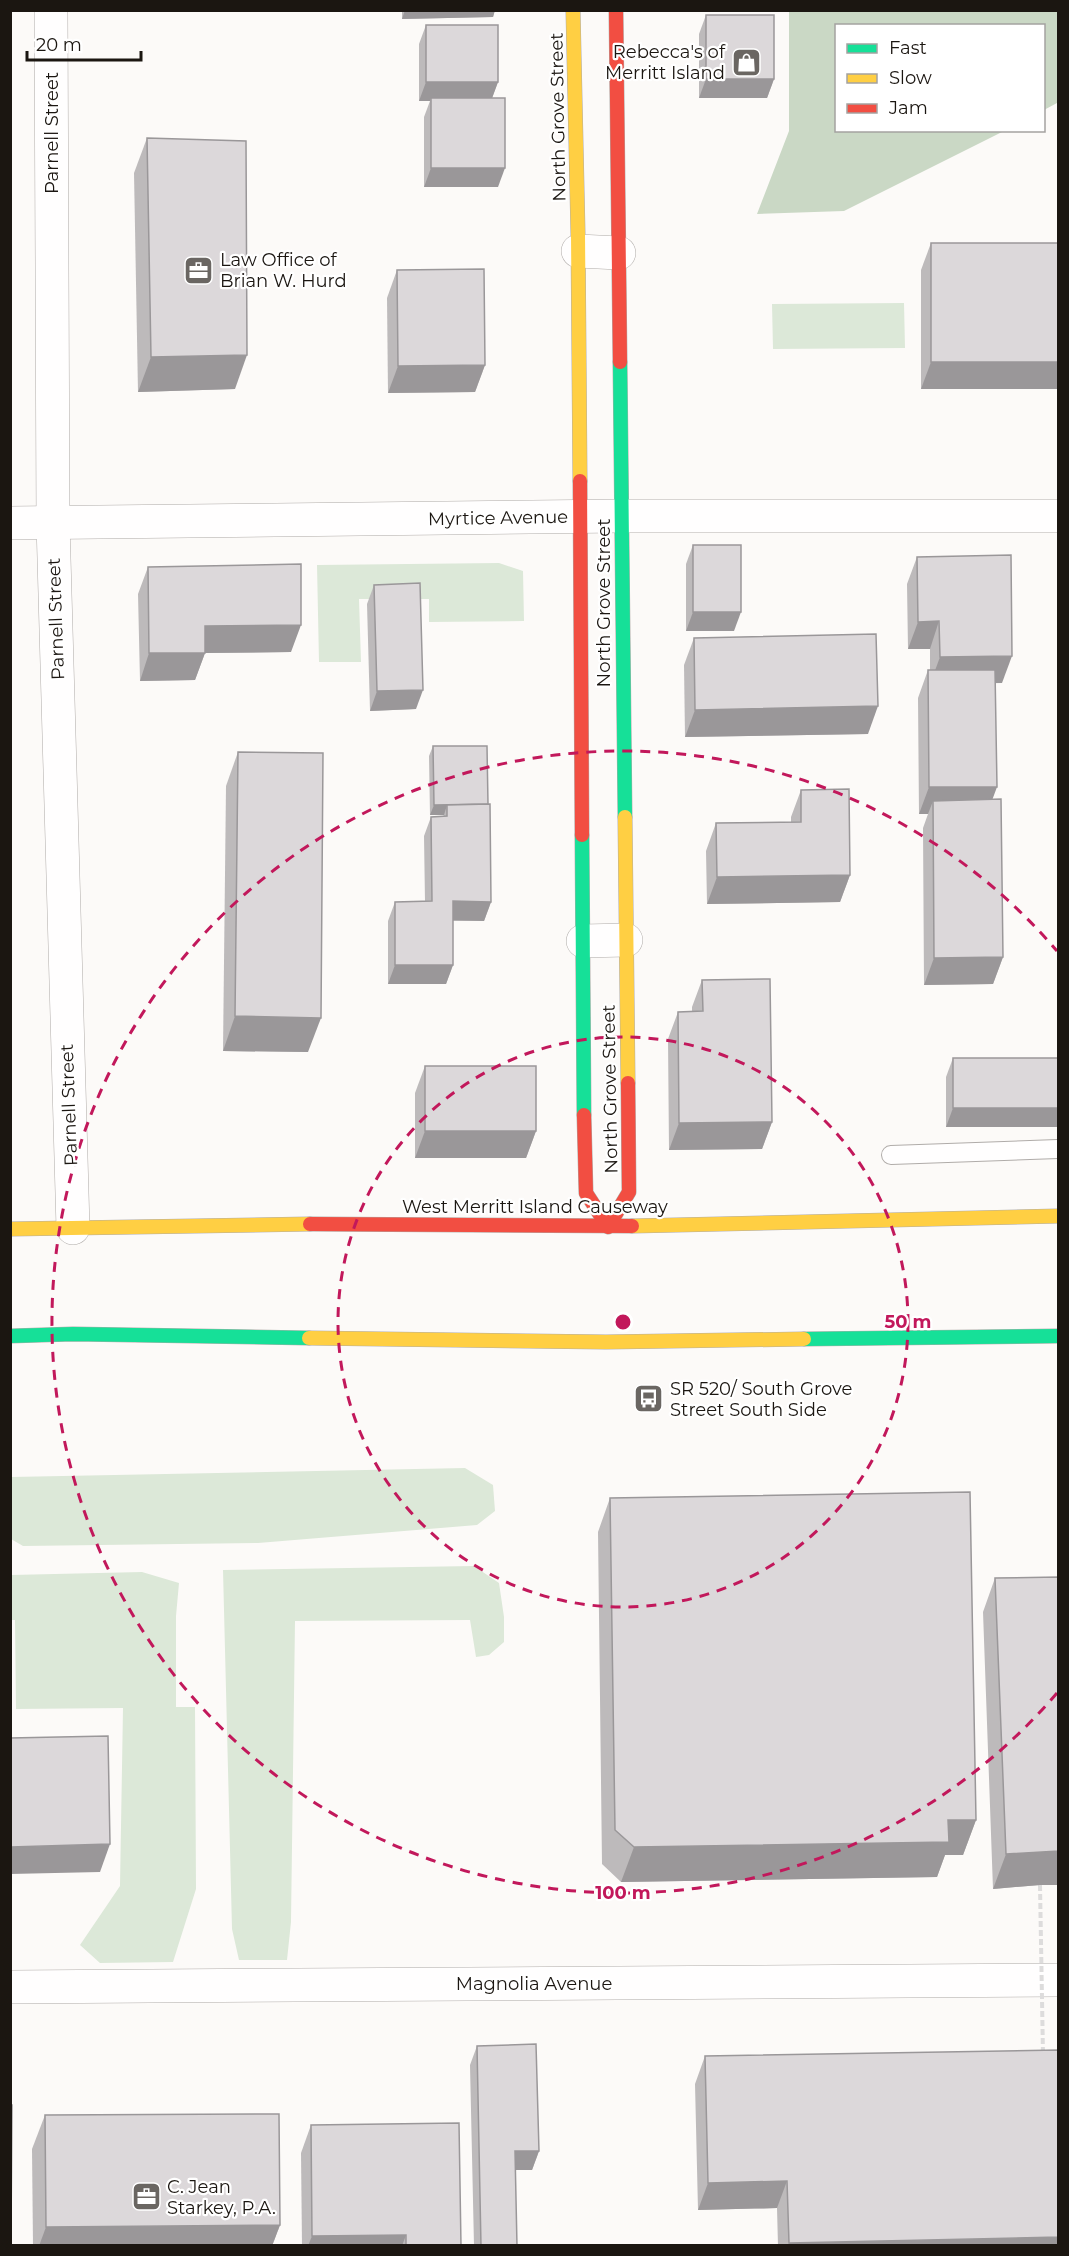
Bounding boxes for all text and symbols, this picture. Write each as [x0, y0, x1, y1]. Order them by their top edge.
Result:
scale bar [27, 24, 141, 62]
legend [835, 24, 1045, 132]
street label: North Grove Street [546, 32, 570, 202]
text: 20 m [36, 34, 82, 56]
text: Fast [889, 37, 927, 59]
place label: Rebecca's of Merritt Island [605, 41, 726, 84]
shop icon: Rebecca's of Merritt Island [730, 46, 762, 78]
text: Slow [889, 67, 932, 89]
street label: Parnell Street [41, 72, 63, 194]
text: Jam [888, 97, 928, 119]
place label: Law Office of Brian W. Hurd [220, 249, 347, 292]
office icon: Law Office of Brian W. Hurd [183, 254, 215, 286]
street label: Myrtice Avenue [428, 506, 568, 530]
street label: North Grove Street [593, 518, 615, 688]
street label: Parnell Street [43, 558, 69, 680]
street label: North Grove Street [598, 1004, 622, 1174]
street label: Parnell Street [56, 1044, 82, 1166]
street label: West Merritt Island Causeway [402, 1196, 668, 1218]
text: 50 m [885, 1311, 931, 1333]
centre of rings [613, 1312, 633, 1332]
place label: SR 520/ South Grove Street South Side [670, 1378, 852, 1421]
bus stop icon: SR 520/ South Grove Street South Side [633, 1383, 665, 1415]
text: 100 m [595, 1882, 651, 1904]
street label: Magnolia Avenue [456, 1973, 612, 1995]
place label: C. Jean Starkey, P.A. [167, 2176, 276, 2219]
office icon: C. Jean Starkey, P.A. [130, 2181, 162, 2213]

